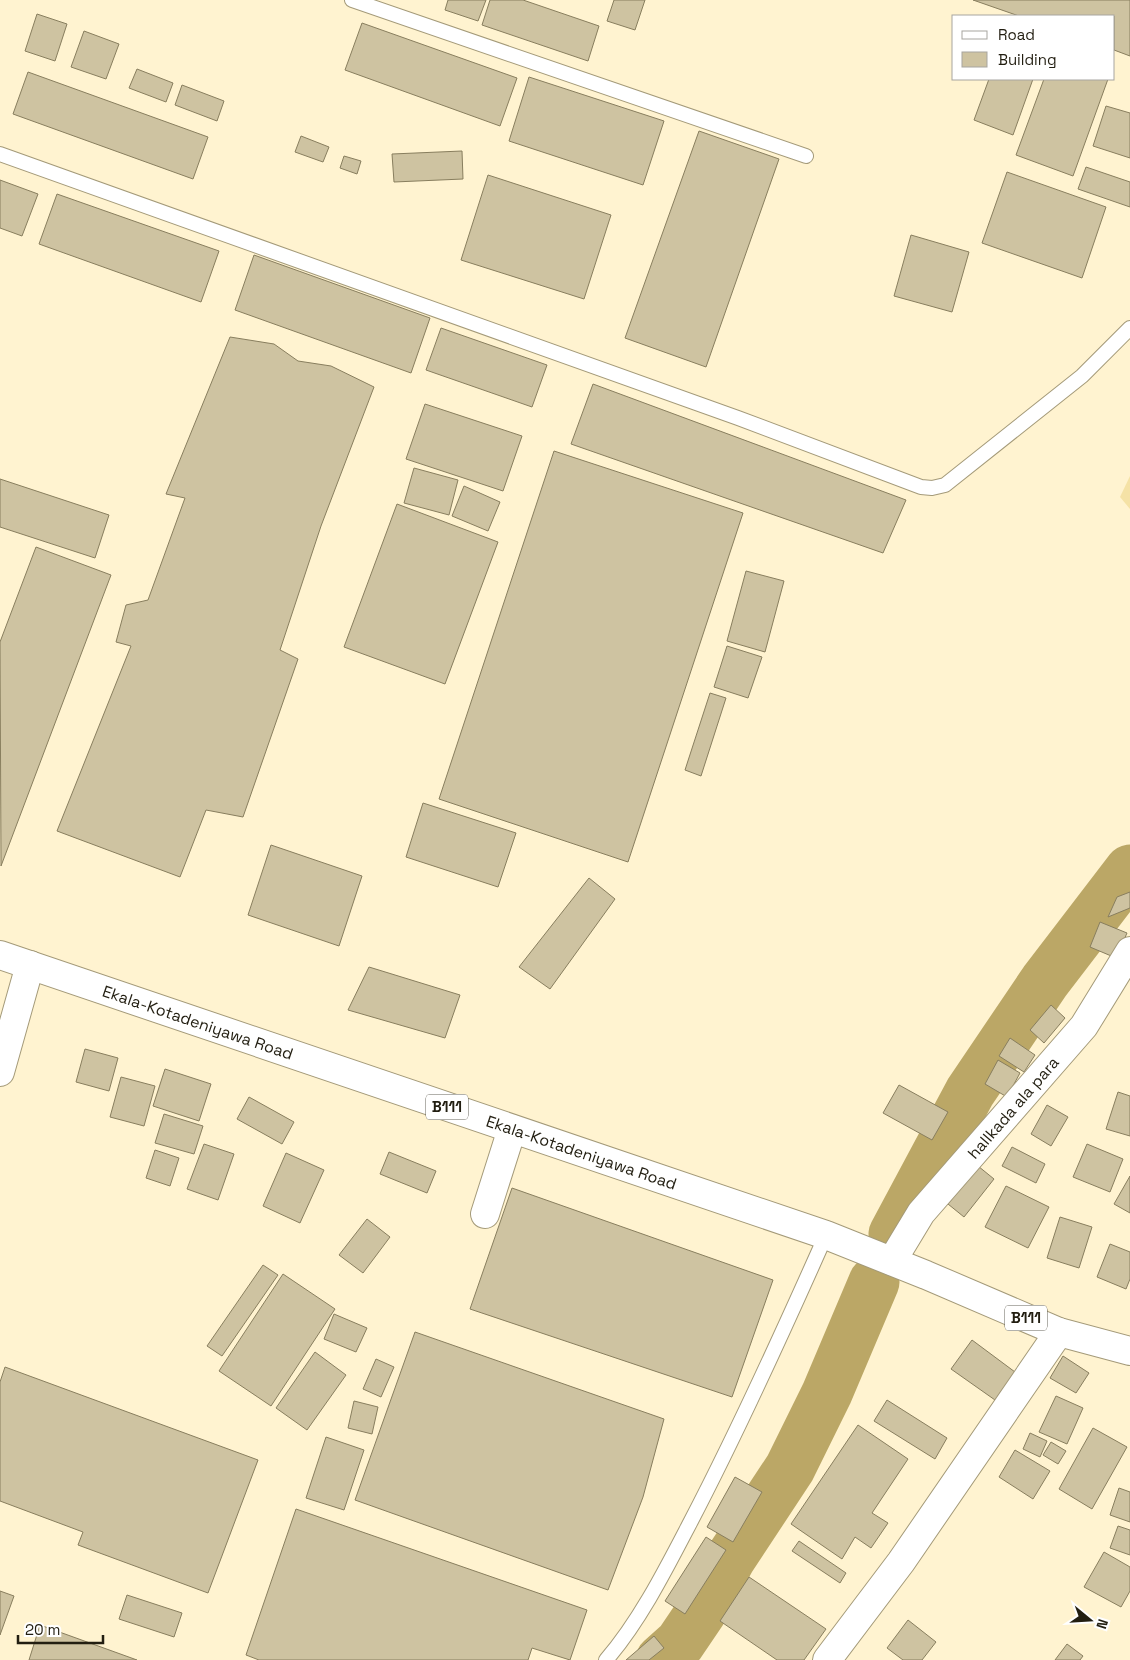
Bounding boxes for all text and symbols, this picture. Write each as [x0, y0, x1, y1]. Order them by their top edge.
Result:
legend [952, 15, 1115, 80]
text: Road [998, 25, 1035, 44]
text: Building [998, 50, 1057, 69]
street label: Ekala-Kotadeniyawa Road [100, 981, 296, 1065]
street label: hallkada ala para [963, 1052, 1064, 1163]
road number: B111 [426, 1094, 468, 1120]
street label: Ekala-Kotadeniyawa Road [483, 1111, 679, 1195]
road number: B111 [1005, 1306, 1047, 1330]
north arrow [1065, 1595, 1115, 1645]
scale bar [18, 1612, 102, 1644]
text: N [1092, 1617, 1112, 1631]
text: 20 m [25, 1620, 60, 1639]

